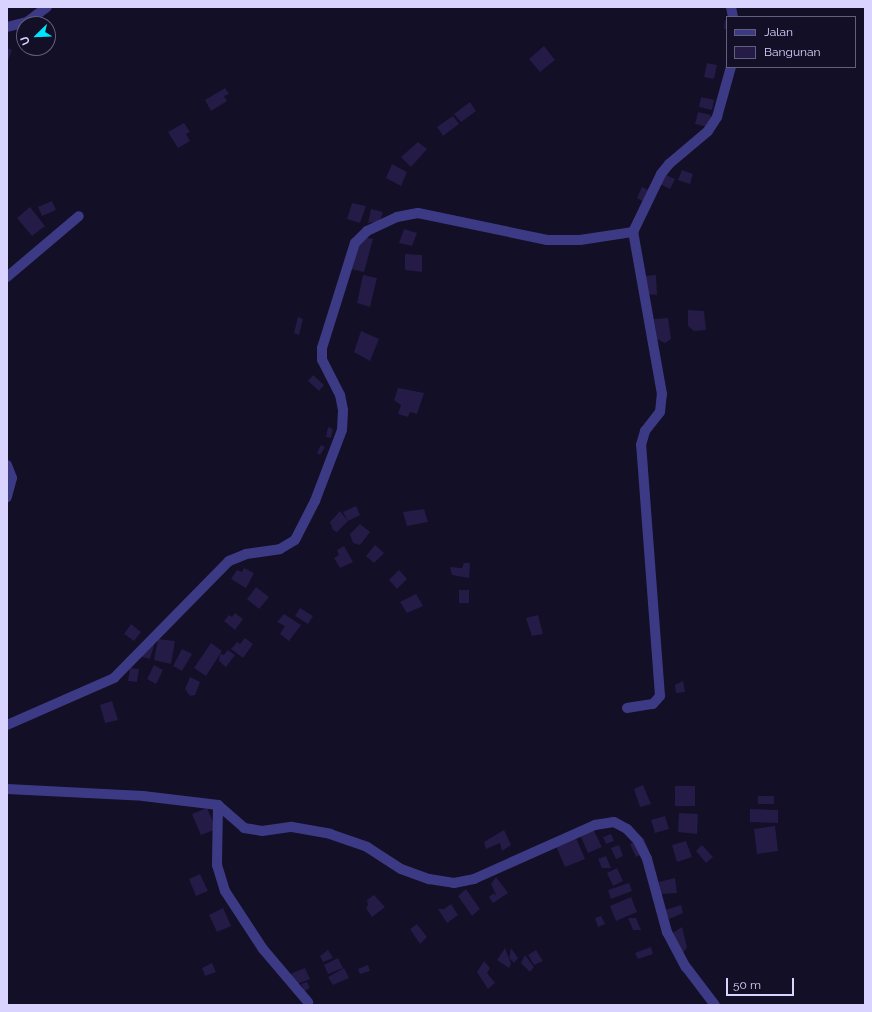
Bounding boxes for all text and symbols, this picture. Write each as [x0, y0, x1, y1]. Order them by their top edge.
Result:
north arrow [16, 16, 56, 56]
legend [726, 16, 856, 68]
text: Jalan [764, 25, 793, 39]
text: U [18, 34, 33, 47]
text: Bangunan [764, 45, 821, 59]
scale bar [728, 970, 796, 996]
text: 50 m [733, 978, 761, 992]

